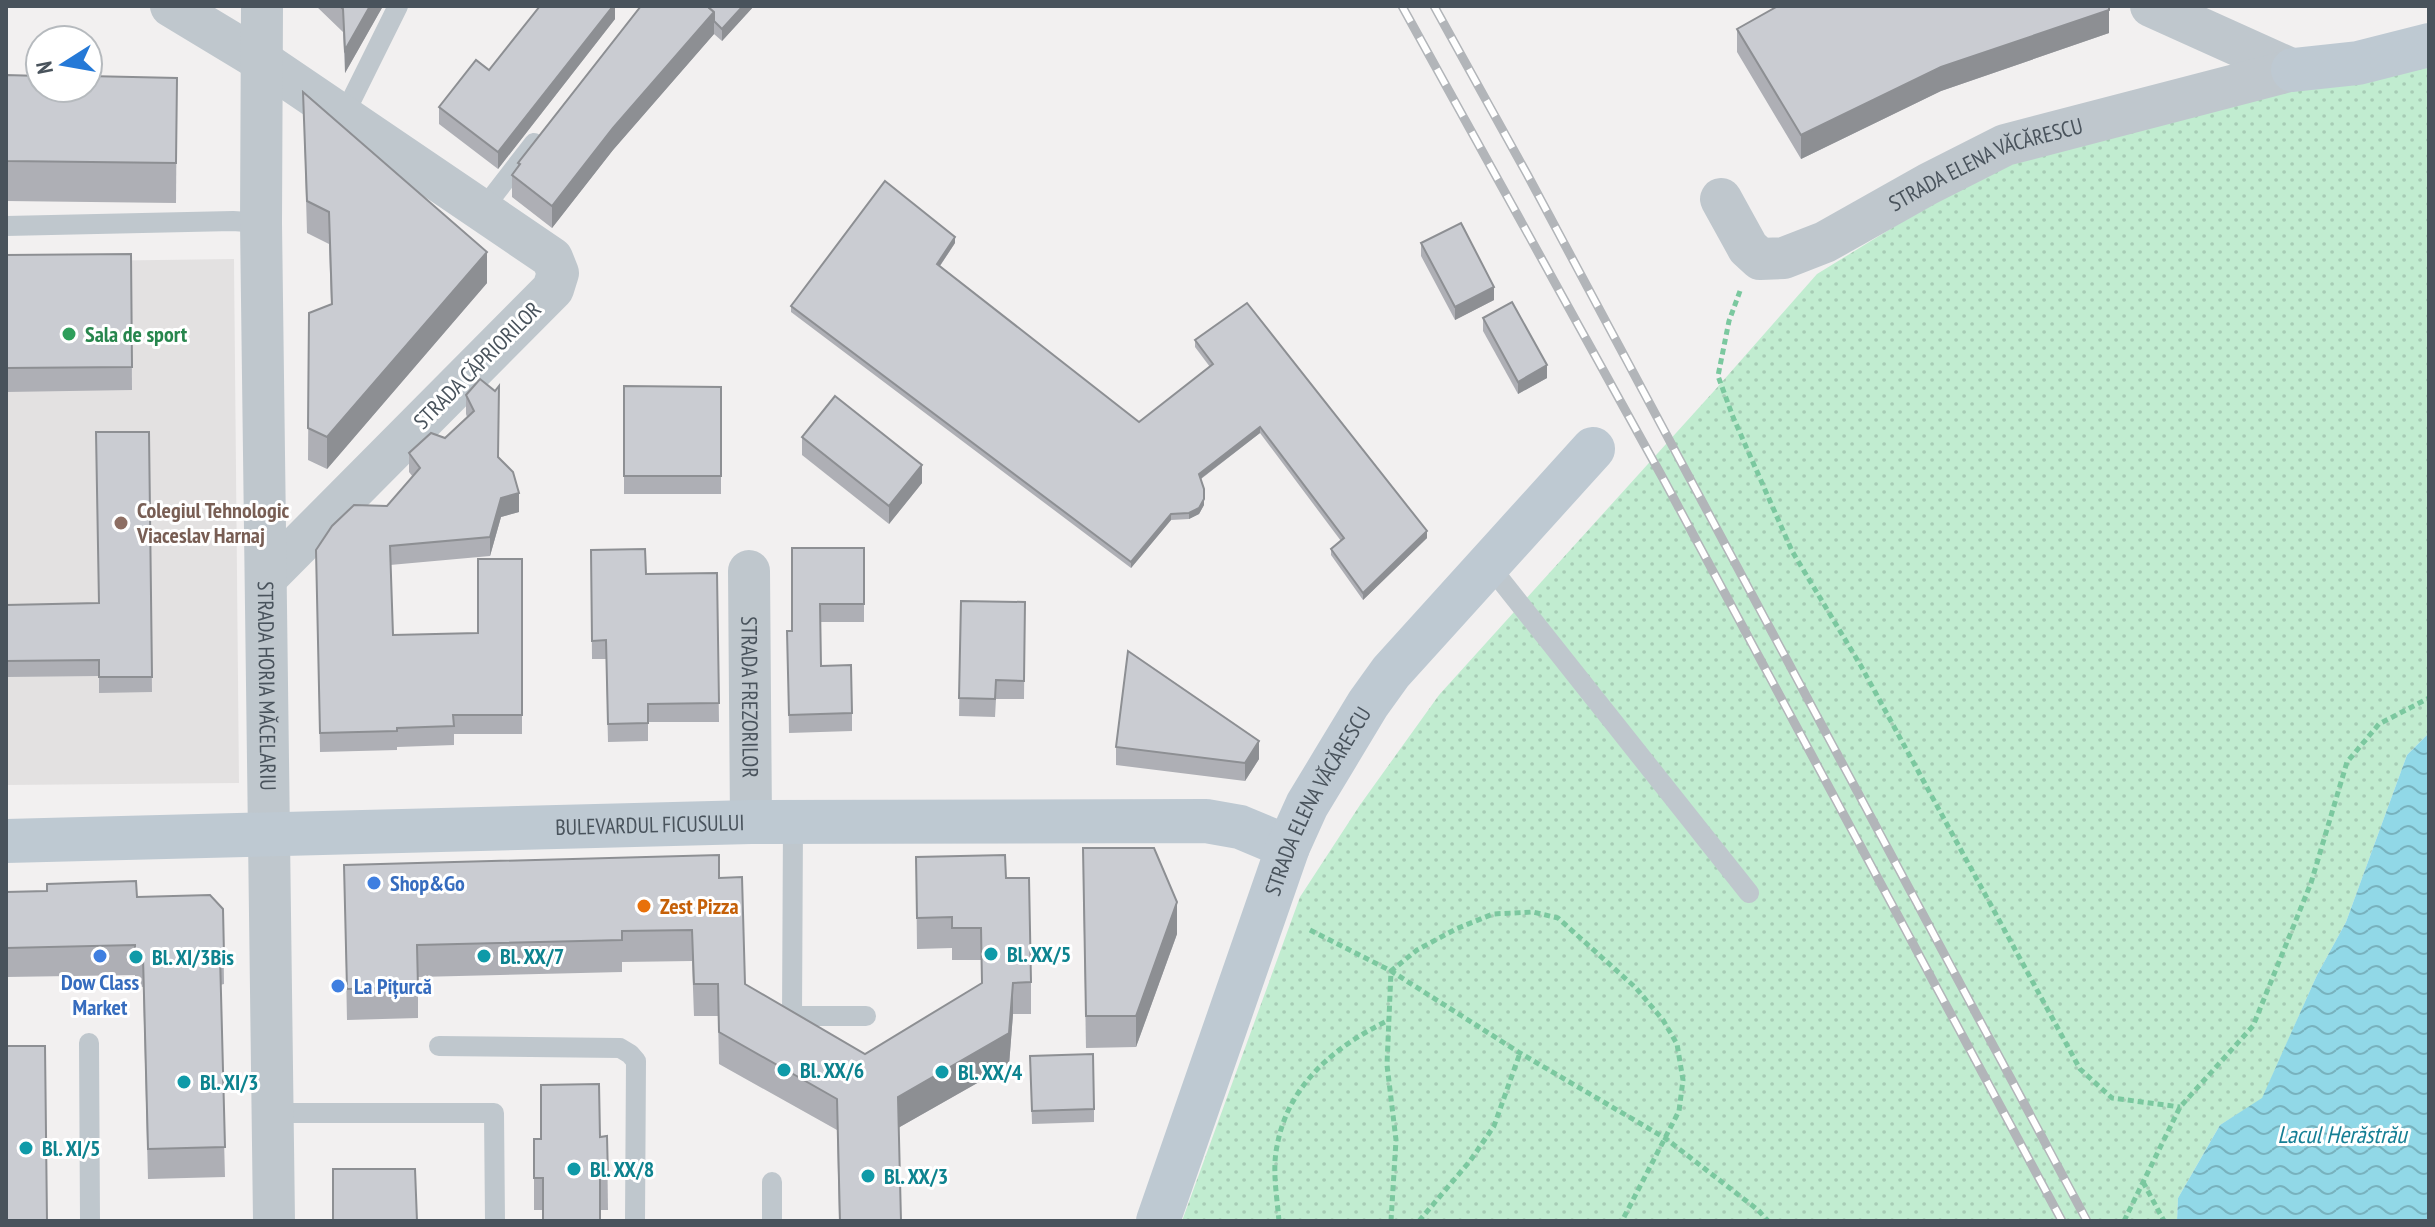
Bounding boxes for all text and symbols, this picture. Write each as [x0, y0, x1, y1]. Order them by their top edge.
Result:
north arrow [24, 24, 104, 104]
text: N [29, 59, 59, 76]
street label: STRADA ELENA VĂCĂRESCU [1884, 111, 2086, 217]
street label: STRADA CĂPRIORILOR [407, 295, 547, 435]
place label: Sala de sport [85, 320, 188, 348]
marker: Sala de sport [60, 325, 78, 343]
place label: Colegiul Tehnologic Viaceslav Harnaj [136, 496, 290, 549]
marker: Colegiul Tehnologic Viaceslav Harnaj [112, 514, 130, 532]
street label: STRADA HORIA MĂCELARIU [252, 581, 282, 791]
street label: STRADA FREZORILOR [735, 616, 765, 778]
street label: STRADA ELENA VĂCĂRESCU [1258, 701, 1377, 899]
street label: BULEVARDUL FICUSULUI [555, 808, 745, 841]
place label: Shop&Go [390, 869, 465, 897]
marker: Shop&Go [365, 874, 383, 892]
place label: Zest Pizza [660, 892, 739, 920]
marker: Zest Pizza [635, 897, 653, 915]
place label: Bl. XX/5 [1007, 940, 1071, 968]
place label: Bl. XX/7 [500, 942, 564, 970]
place label: Bl. XI/3Bis [152, 943, 234, 971]
marker: Bl. XX/5 [982, 945, 1000, 963]
marker: Dow Class Market [91, 947, 109, 965]
marker: Bl. XX/7 [475, 947, 493, 965]
marker: Bl. XI/3Bis [127, 948, 145, 966]
place label: Dow Class Market [61, 968, 139, 1021]
place label: La Pițurcă [354, 972, 432, 1000]
marker: La Pițurcă [329, 977, 347, 995]
place label: Bl. XX/6 [800, 1056, 864, 1084]
place label: Bl. XX/4 [958, 1058, 1023, 1086]
marker: Bl. XX/6 [775, 1061, 793, 1079]
marker: Bl. XX/4 [933, 1063, 951, 1081]
place label: Bl. XI/3 [200, 1068, 258, 1096]
marker: Bl. XI/3 [175, 1073, 193, 1091]
water label: Lacul Herăstrău [2277, 1119, 2408, 1150]
place label: Bl. XI/5 [42, 1134, 100, 1162]
marker: Bl. XI/5 [17, 1139, 35, 1157]
place label: Bl. XX/8 [590, 1155, 654, 1183]
marker: Bl. XX/8 [565, 1160, 583, 1178]
place label: Bl. XX/3 [884, 1162, 948, 1190]
marker: Bl. XX/3 [859, 1167, 877, 1185]

